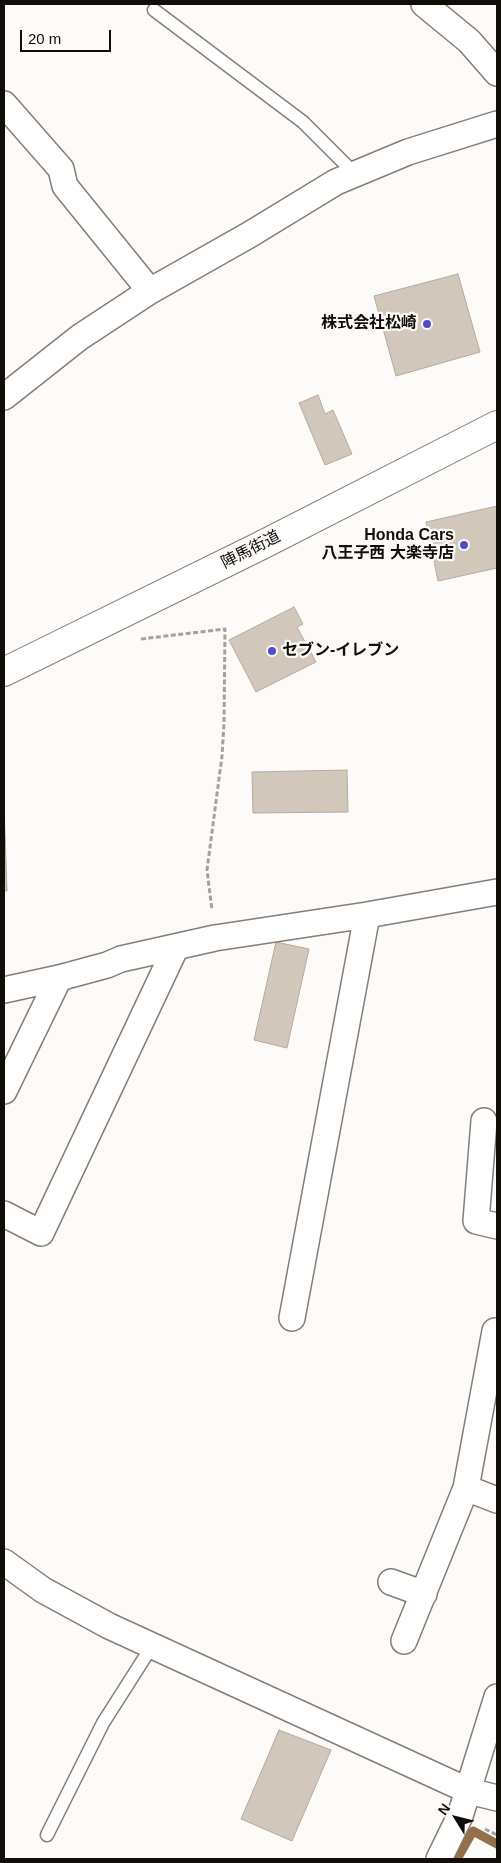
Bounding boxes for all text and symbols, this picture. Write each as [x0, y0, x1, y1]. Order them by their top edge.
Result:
scale bar [22, 20, 114, 52]
text: 20 m [28, 30, 61, 47]
place label: 株式会社松崎 [321, 314, 417, 334]
marker: 株式会社松崎 [421, 318, 433, 330]
place label: Honda Cars 八王子西 大楽寺店 [322, 526, 454, 564]
street label: 陣馬街道 [218, 527, 284, 573]
marker: Honda Cars 八王子西 大楽寺店 [458, 539, 470, 551]
place label: セブン-イレブン [282, 641, 399, 661]
marker: セブン-イレブン [266, 645, 278, 657]
north arrow [431, 1793, 481, 1843]
text: N [434, 1800, 453, 1818]

